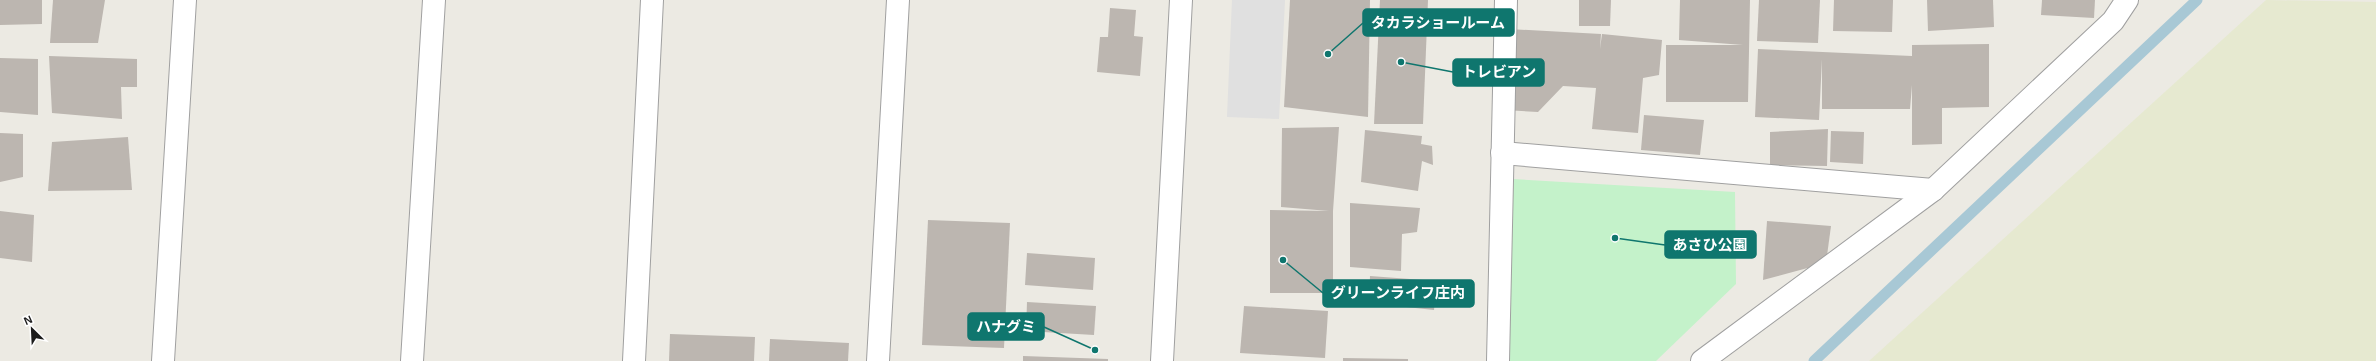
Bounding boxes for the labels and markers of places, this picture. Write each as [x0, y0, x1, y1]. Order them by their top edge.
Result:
callout: タカラショールーム [1363, 9, 1514, 36]
callout: トレビアン [1453, 59, 1544, 86]
callout: あさひ公園 [1665, 231, 1756, 258]
callout: グリーンライフ庄内 [1323, 280, 1474, 307]
callout: ハナグミ [968, 313, 1044, 340]

